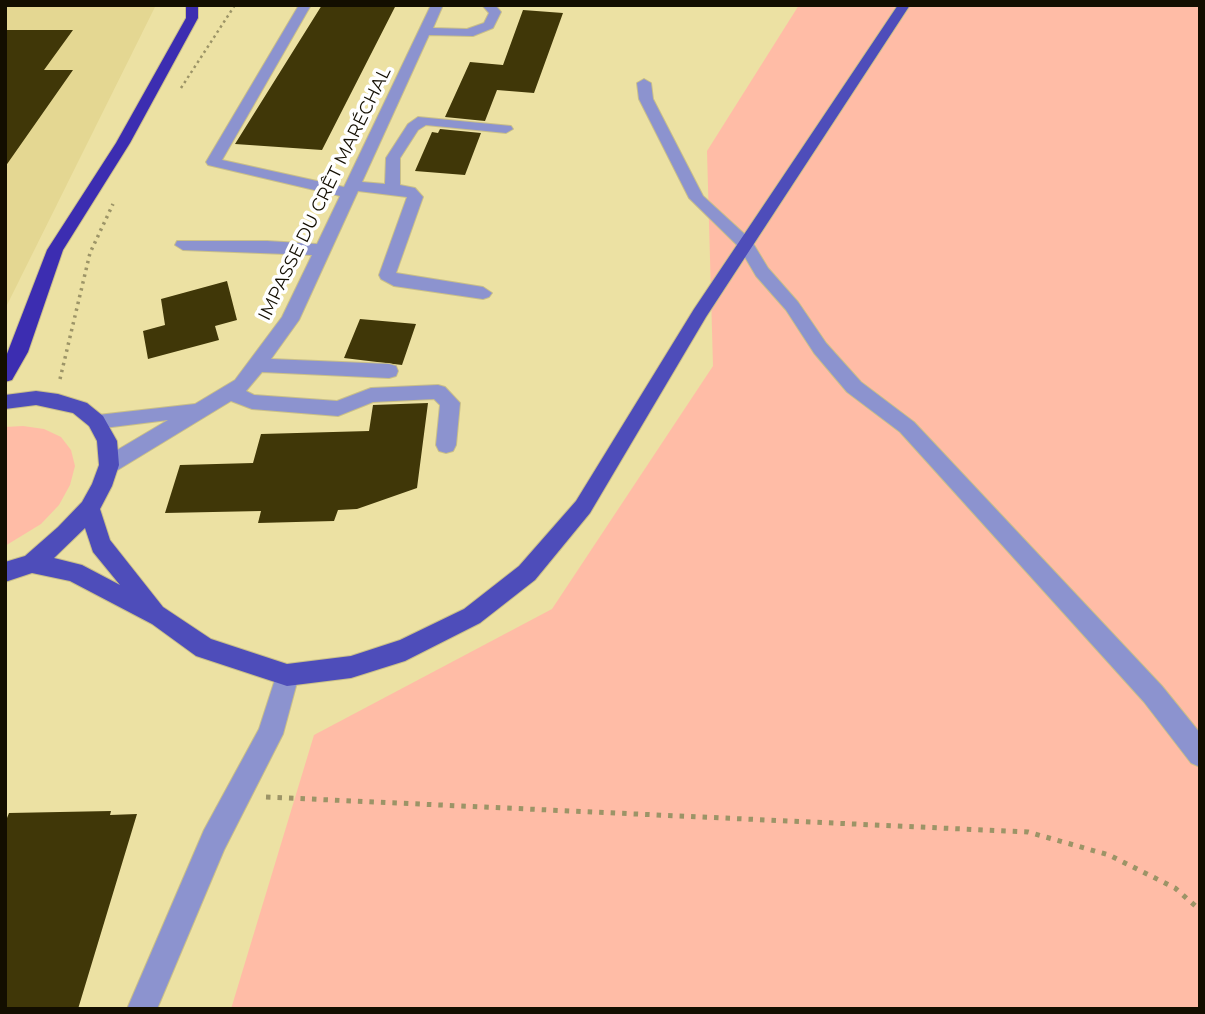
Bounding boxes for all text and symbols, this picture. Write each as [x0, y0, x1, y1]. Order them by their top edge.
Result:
street label: IMPASSE DU CRÊT MARÉCHAL [254, 64, 396, 324]

